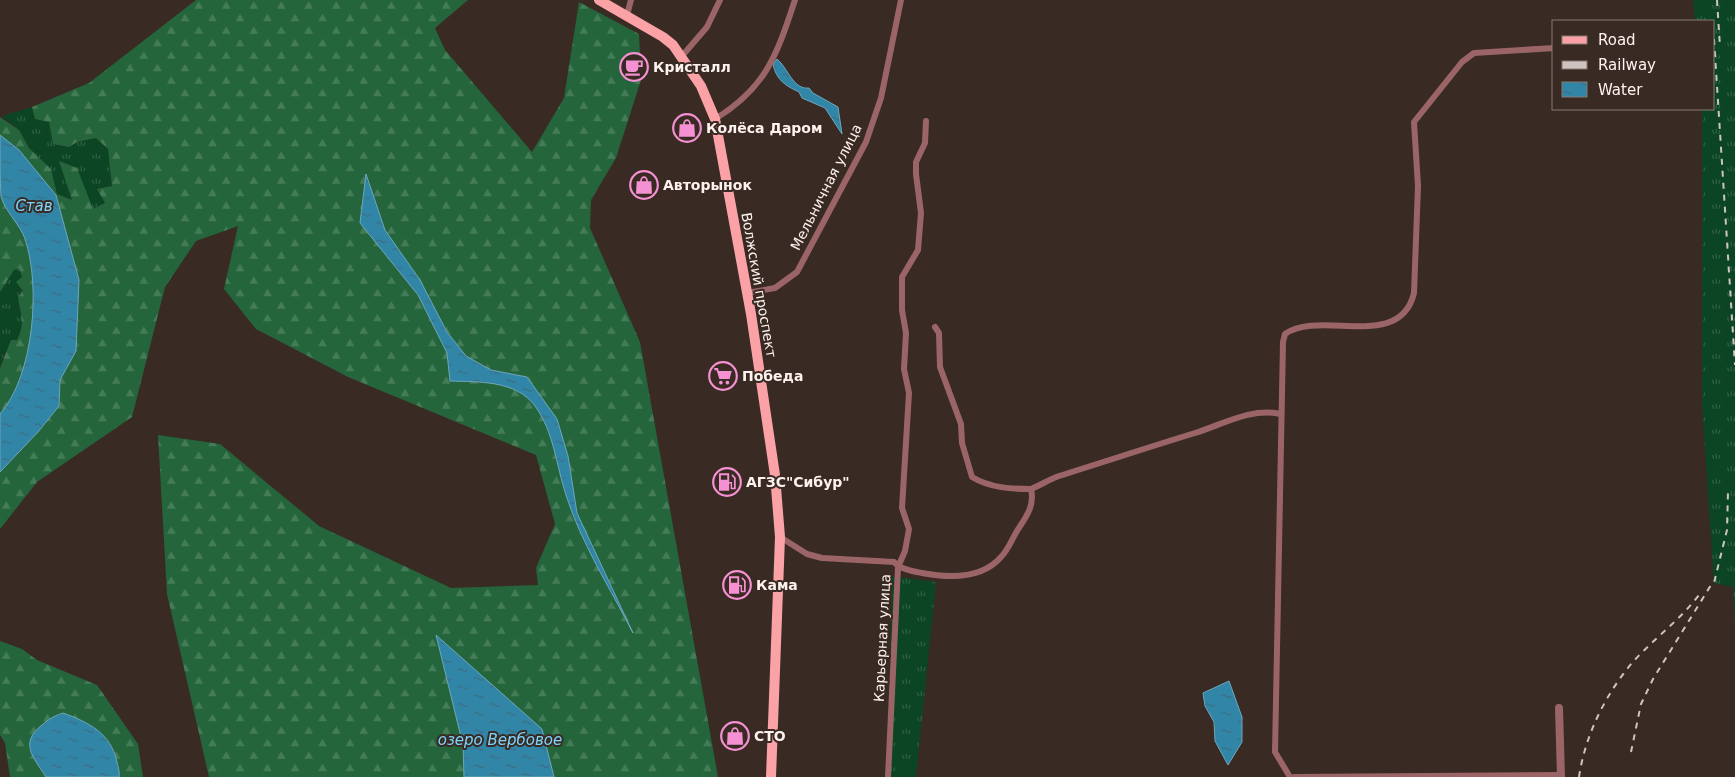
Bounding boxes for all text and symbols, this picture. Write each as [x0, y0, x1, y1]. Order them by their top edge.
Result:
legend [1552, 20, 1715, 110]
text: Road [1598, 31, 1636, 49]
cafe icon: Кристалл [619, 52, 649, 82]
text: Railway [1598, 56, 1656, 74]
place label: Кристалл [653, 59, 731, 75]
text: Water [1598, 81, 1643, 99]
shop icon: Колёса Даром [672, 113, 702, 143]
place label: Колёса Даром [706, 120, 822, 136]
street label: Мельничная улица [787, 121, 865, 253]
shop icon: Авторынок [629, 170, 659, 200]
place label: Авторынок [663, 177, 752, 193]
water label: Став [15, 197, 53, 215]
street label: Волжский проспект [738, 211, 780, 359]
supermarket icon: Победа [708, 361, 738, 391]
place label: Победа [742, 368, 803, 384]
fuel station icon: АГЗС"Сибур" [712, 467, 742, 497]
place label: АГЗС"Сибур" [746, 474, 850, 490]
fuel station icon: Кама [722, 570, 752, 600]
street label: Карьерная улица [871, 574, 893, 702]
place label: Кама [756, 577, 798, 593]
shop icon: СТО [720, 721, 750, 751]
place label: СТО [754, 728, 786, 744]
water label: озеро Вербовое [438, 731, 562, 749]

